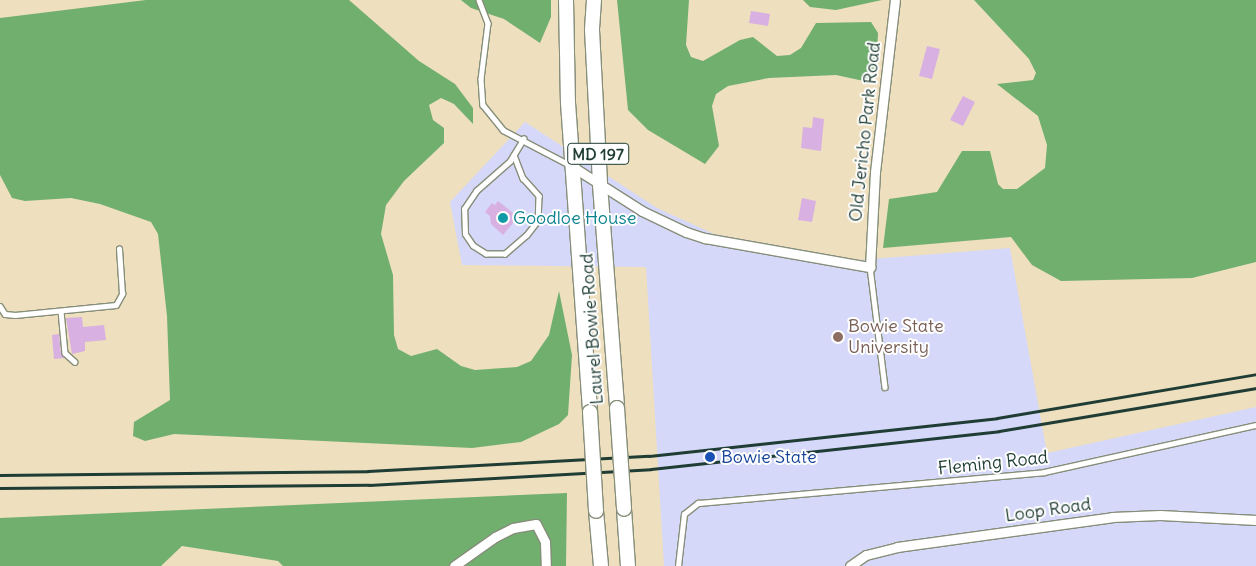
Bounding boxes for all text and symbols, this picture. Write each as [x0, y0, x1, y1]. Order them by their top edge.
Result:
street label: Old Jericho Park Road [845, 41, 885, 223]
road number: MD 197 [567, 140, 629, 168]
place label: Goodloe House [513, 207, 636, 229]
marker: Goodloe House [497, 212, 509, 224]
street label: Laurel Bowie Road [576, 253, 608, 405]
place label: Bowie State University [848, 316, 944, 358]
marker: Bowie State University [832, 331, 844, 343]
place label: Bowie State [721, 446, 817, 468]
street label: Fleming Road [937, 446, 1049, 480]
marker: Bowie State [703, 450, 717, 464]
street label: Loop Road [1004, 493, 1092, 527]

